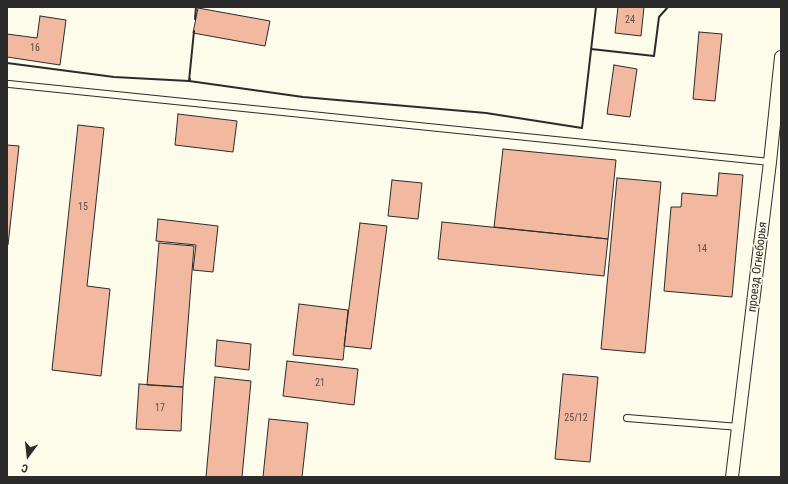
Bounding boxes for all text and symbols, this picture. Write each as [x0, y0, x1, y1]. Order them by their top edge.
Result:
house number: 24 [625, 14, 635, 26]
house number: 16 [30, 42, 40, 54]
house number: 15 [78, 201, 88, 213]
street label: проезд Огнеборья [745, 221, 771, 313]
house number: 14 [697, 243, 707, 255]
house number: 21 [315, 377, 325, 389]
house number: 17 [155, 402, 165, 414]
house number: 25/12 [564, 412, 588, 424]
north arrow [8, 436, 48, 476]
text: С [20, 461, 29, 475]

